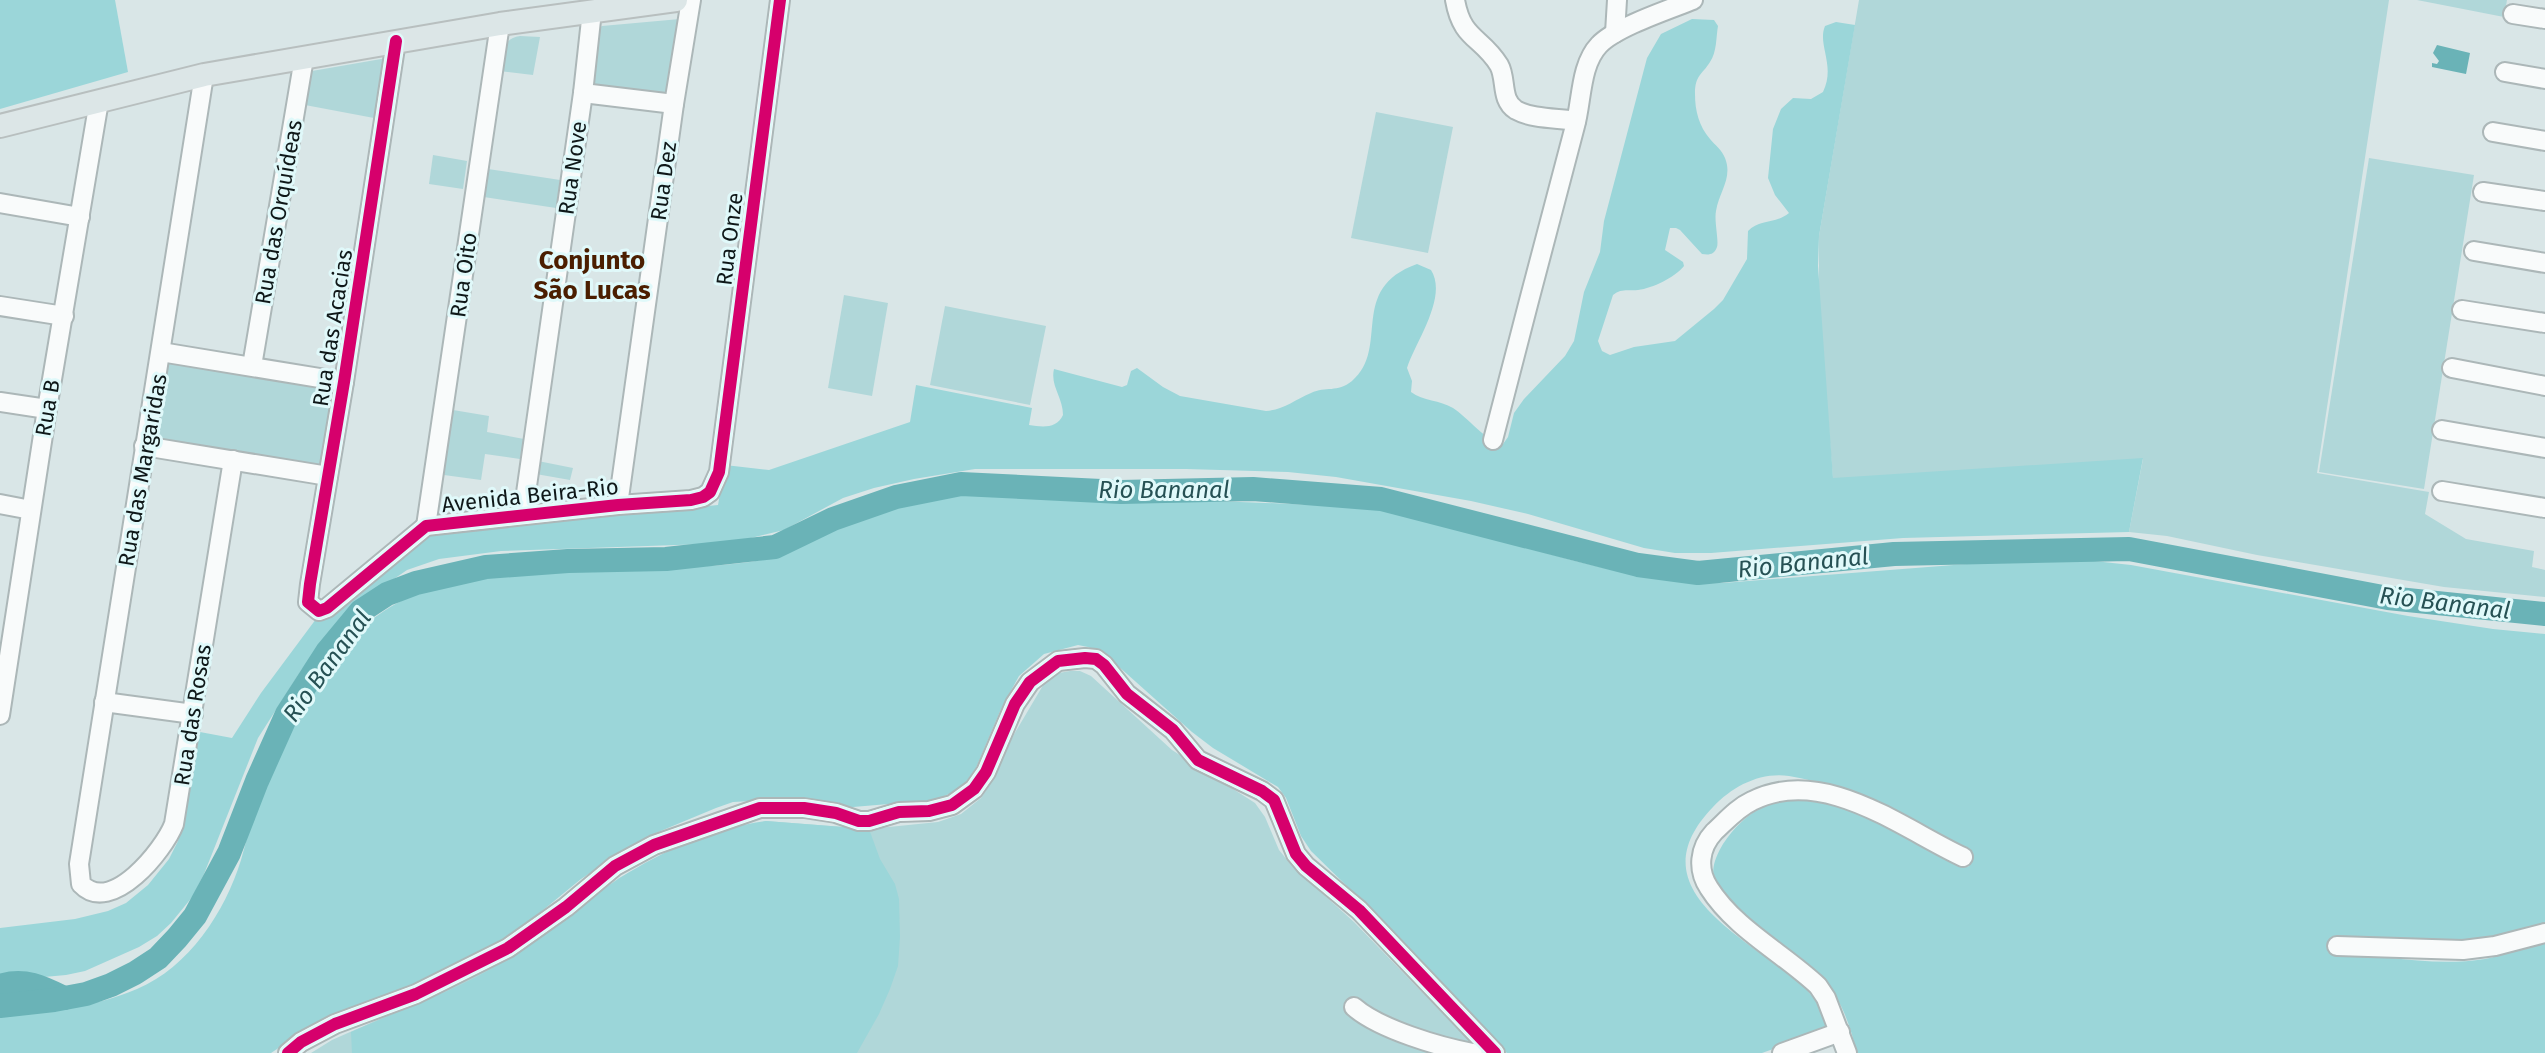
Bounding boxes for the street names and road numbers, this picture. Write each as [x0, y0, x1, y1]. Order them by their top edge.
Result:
street label: Rua das Orquídeas [249, 118, 308, 307]
street label: Rua Nove [553, 119, 592, 217]
street label: Rua Dez [645, 140, 682, 222]
street label: Rua Onze [710, 191, 749, 287]
street label: Rua Oito [444, 231, 483, 319]
street label: Rua das Acacias [307, 248, 358, 408]
street label: Rua das Margaridas [112, 372, 173, 568]
street label: Rua B [29, 378, 66, 439]
street label: Avenida Beira-Rio [440, 473, 620, 518]
street label: Rua das Rosas [168, 642, 217, 788]

